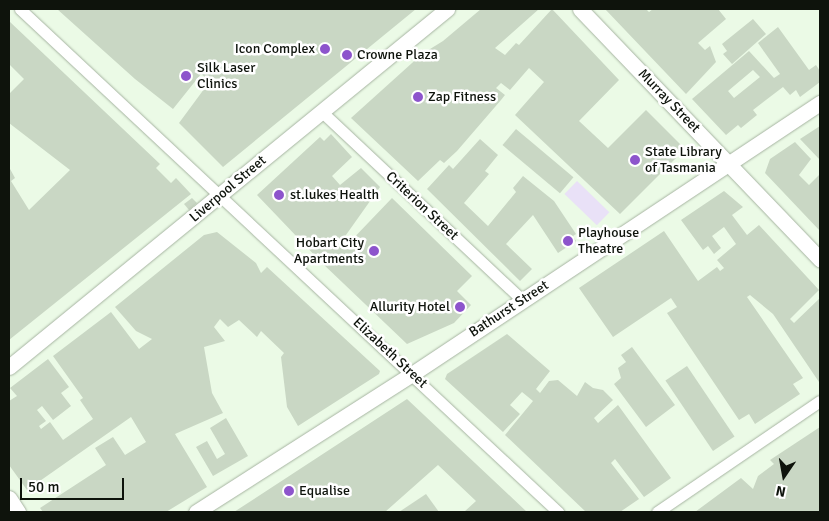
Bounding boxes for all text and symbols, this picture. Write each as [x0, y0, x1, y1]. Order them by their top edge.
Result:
place label: Icon Complex [235, 41, 315, 57]
marker: Icon Complex [319, 43, 331, 55]
place label: Crowne Plaza [357, 47, 438, 63]
marker: Crowne Plaza [341, 49, 353, 61]
place label: Silk Laser Clinics [197, 60, 255, 92]
street label: Murray Street [634, 66, 704, 136]
marker: Silk Laser Clinics [179, 69, 193, 83]
place label: Zap Fitness [428, 89, 496, 105]
marker: Zap Fitness [412, 91, 424, 103]
place label: State Library of Tasmania [645, 144, 722, 176]
street label: Liverpool Street [186, 152, 270, 226]
marker: State Library of Tasmania [629, 154, 641, 166]
street label: Criterion Street [382, 168, 462, 244]
place label: st.lukes Health [290, 187, 379, 203]
marker: st.lukes Health [272, 188, 286, 202]
place label: Playhouse Theatre [578, 225, 639, 258]
place label: Hobart City Apartments [294, 235, 364, 268]
marker: Playhouse Theatre [562, 235, 574, 247]
marker: Hobart City Apartments [368, 245, 380, 257]
street label: Bathurst Street [466, 277, 552, 341]
place label: Allurity Hotel [370, 299, 450, 315]
marker: Allurity Hotel [454, 301, 466, 313]
street label: Elizabeth Street [349, 314, 431, 392]
north arrow [759, 451, 809, 501]
scale bar [22, 468, 126, 500]
text: 50 m [28, 478, 59, 496]
text: N [774, 482, 787, 500]
place label: Equalise [299, 483, 350, 499]
marker: Equalise [283, 485, 295, 497]

